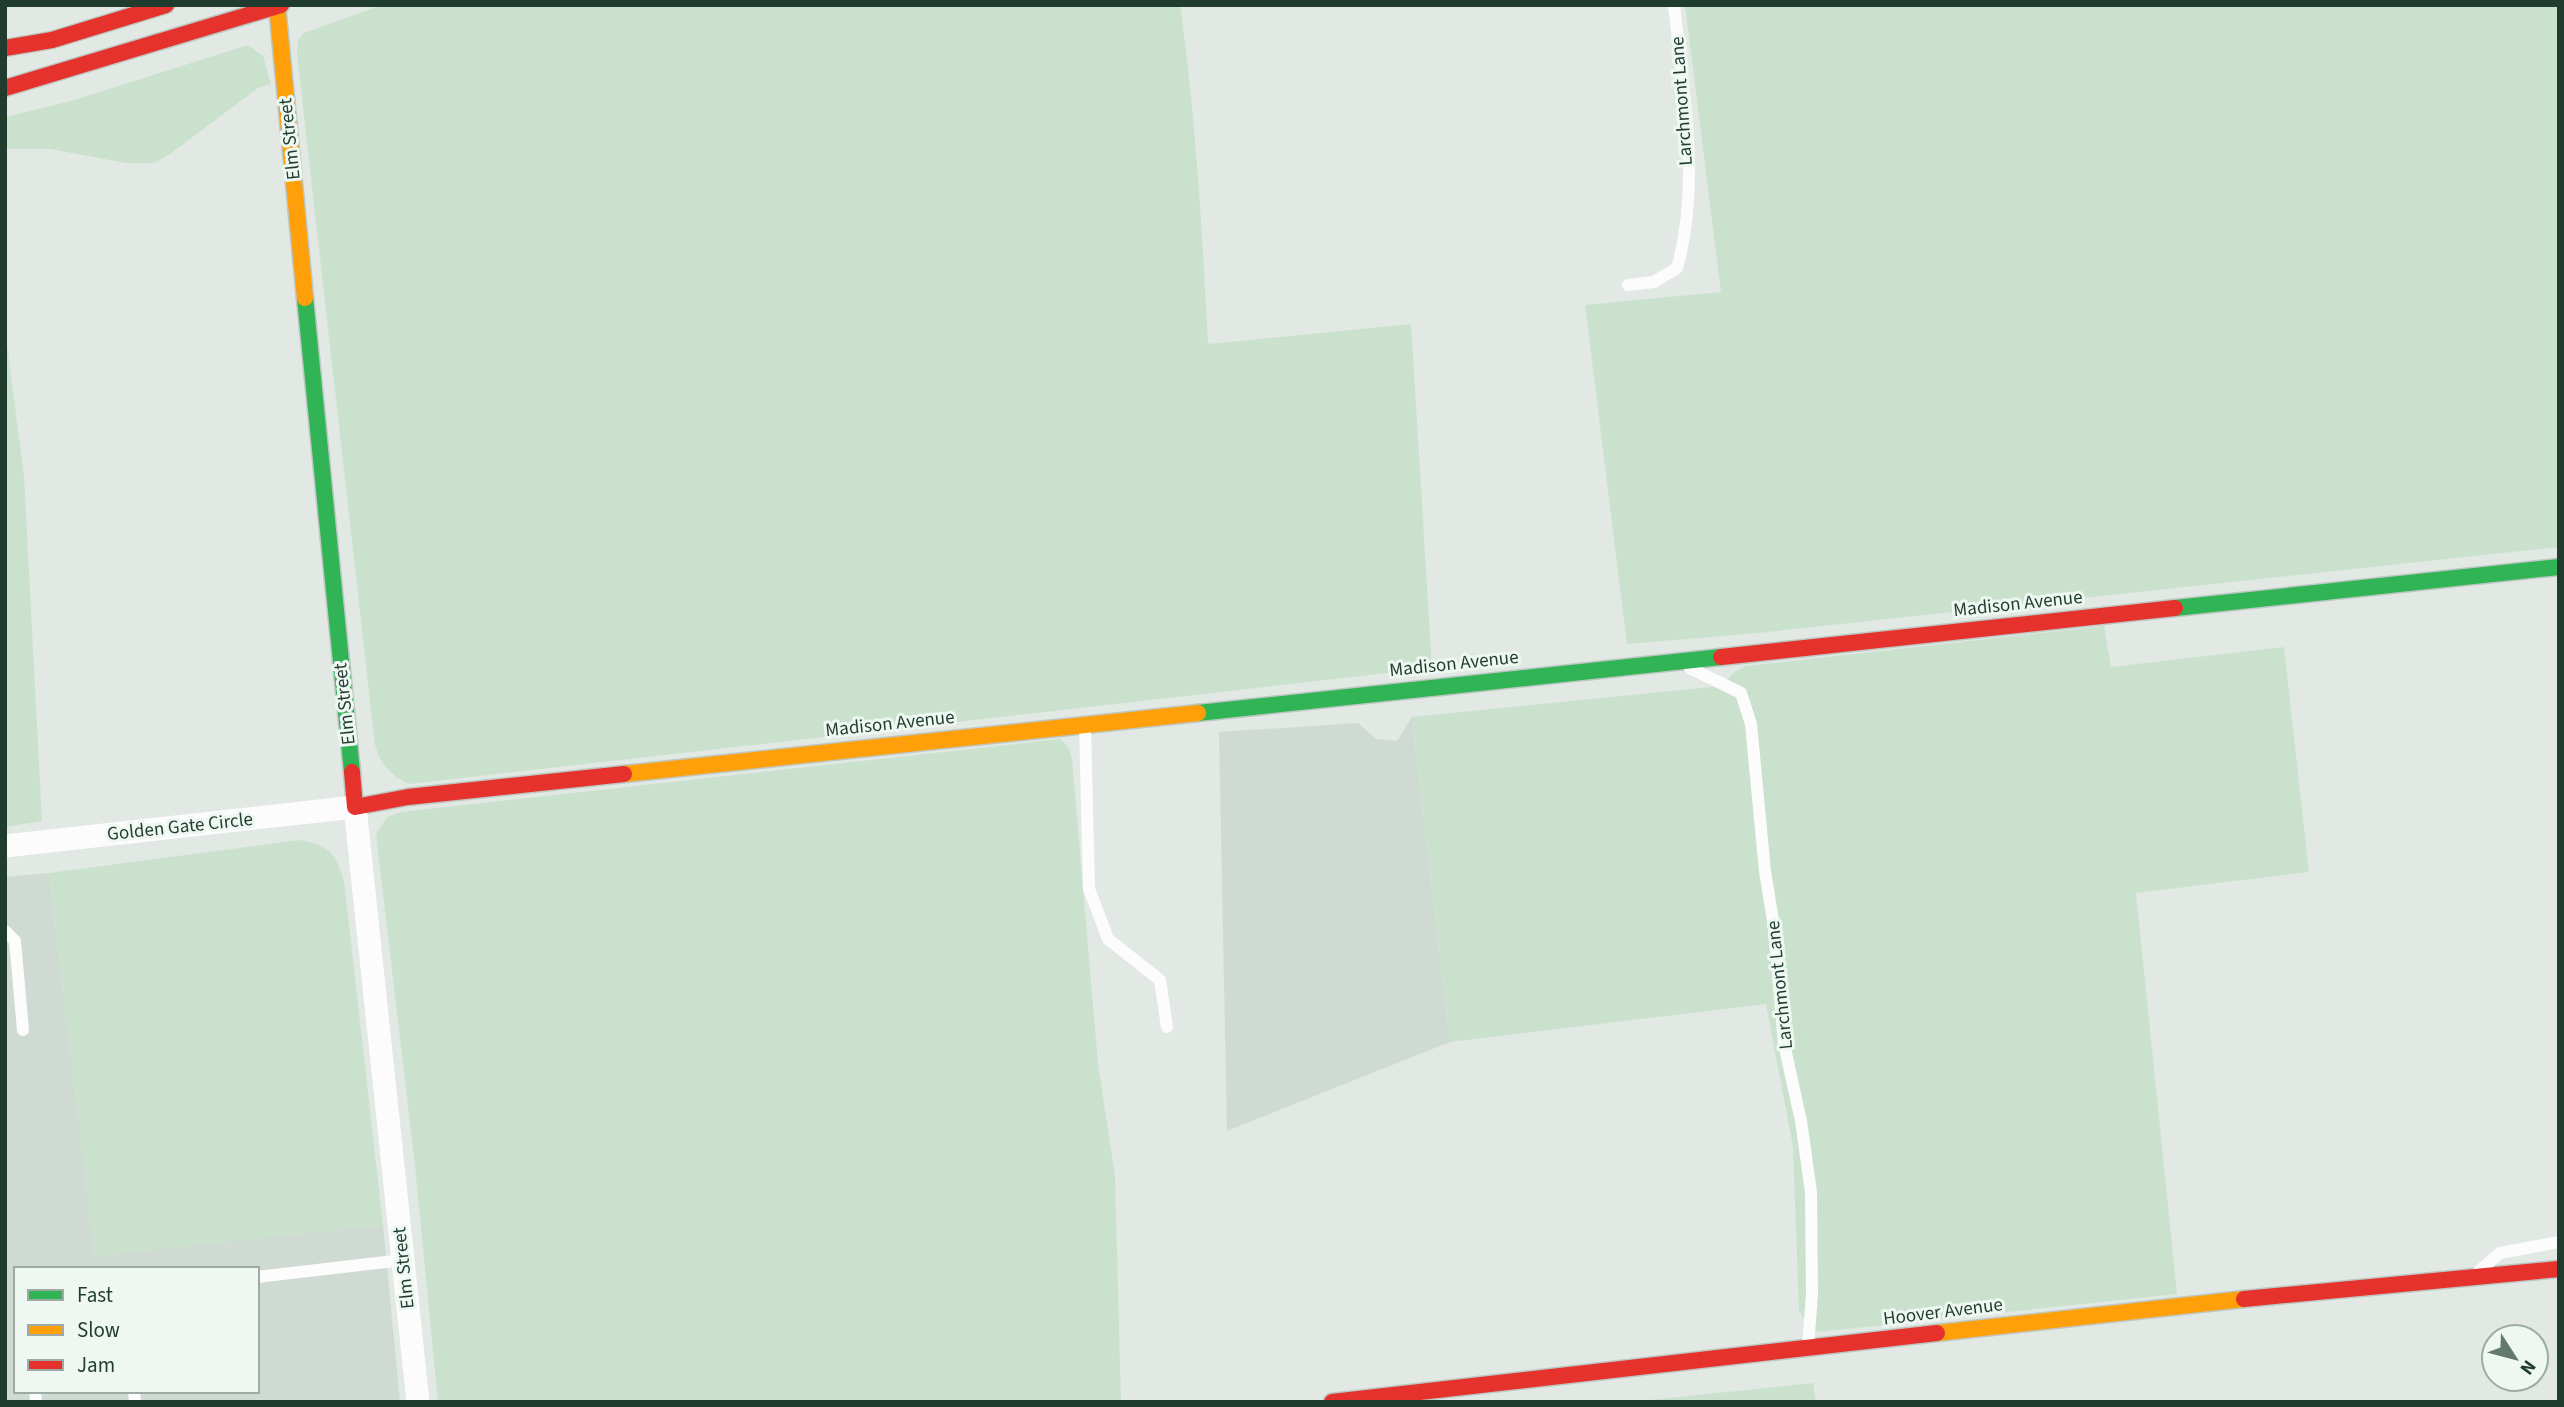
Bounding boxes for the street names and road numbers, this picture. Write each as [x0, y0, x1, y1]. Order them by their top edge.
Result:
street label: Larchmont Lane [1664, 35, 1700, 167]
street label: Elm Street [272, 96, 308, 181]
street label: Madison Avenue [1952, 584, 2084, 624]
street label: Madison Avenue [1388, 644, 1520, 684]
street label: Elm Street [327, 661, 363, 746]
street label: Madison Avenue [824, 704, 956, 744]
street label: Golden Gate Circle [106, 806, 254, 848]
street label: Larchmont Lane [1760, 919, 1800, 1051]
street label: Elm Street [386, 1225, 422, 1310]
street label: Hoover Avenue [1882, 1291, 2004, 1333]

